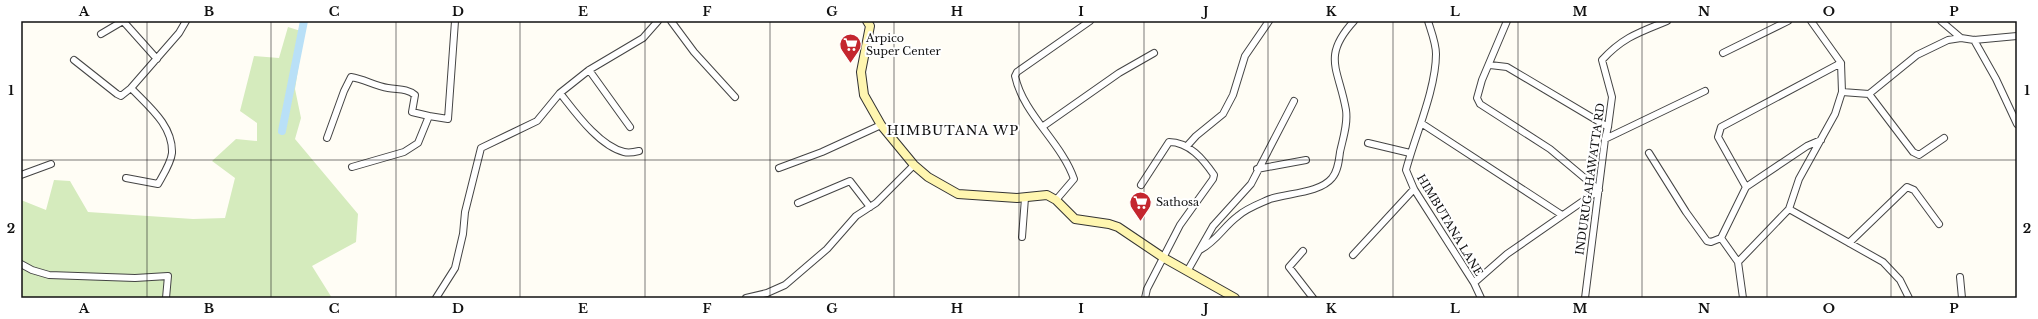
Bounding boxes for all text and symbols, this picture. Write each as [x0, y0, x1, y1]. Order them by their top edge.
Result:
text: A [78, 3, 90, 20]
text: B [204, 3, 214, 20]
text: C [329, 3, 340, 20]
text: D [452, 3, 464, 20]
text: E [578, 3, 588, 20]
text: F [703, 3, 712, 20]
text: G [826, 3, 838, 20]
text: H [951, 3, 963, 20]
text: I [1078, 3, 1084, 20]
text: J [1200, 3, 1209, 20]
text: K [1326, 3, 1337, 20]
text: L [1450, 3, 1460, 20]
text: M [1573, 3, 1588, 20]
text: N [1698, 3, 1710, 20]
text: O [1823, 3, 1835, 20]
text: P [1949, 3, 1959, 20]
supermarket icon: Arpico Super Center [837, 31, 863, 64]
place label: Arpico Super Center [865, 31, 942, 58]
text: 1 [8, 82, 14, 99]
text: 1 [2024, 82, 2030, 99]
street label: INDURUGAHAWATTA RD [1572, 102, 1608, 256]
district label: HIMBUTANA WP [887, 122, 1019, 139]
street label: HIMBUTANA LANE [1414, 171, 1486, 279]
supermarket icon: Sathosa [1128, 189, 1154, 222]
place label: Sathosa [1156, 195, 1200, 209]
text: 2 [7, 220, 15, 237]
text: 2 [2023, 220, 2031, 237]
text: A [78, 300, 90, 317]
text: B [204, 300, 214, 317]
text: C [329, 300, 340, 317]
text: D [452, 300, 464, 317]
text: E [578, 300, 588, 317]
text: F [703, 300, 712, 317]
text: G [826, 300, 838, 317]
text: H [951, 300, 963, 317]
text: I [1078, 300, 1084, 317]
text: J [1200, 300, 1209, 317]
text: K [1326, 300, 1337, 317]
text: L [1450, 300, 1460, 317]
text: M [1573, 300, 1588, 317]
text: N [1698, 300, 1710, 317]
text: O [1823, 300, 1835, 317]
text: P [1949, 300, 1959, 317]

